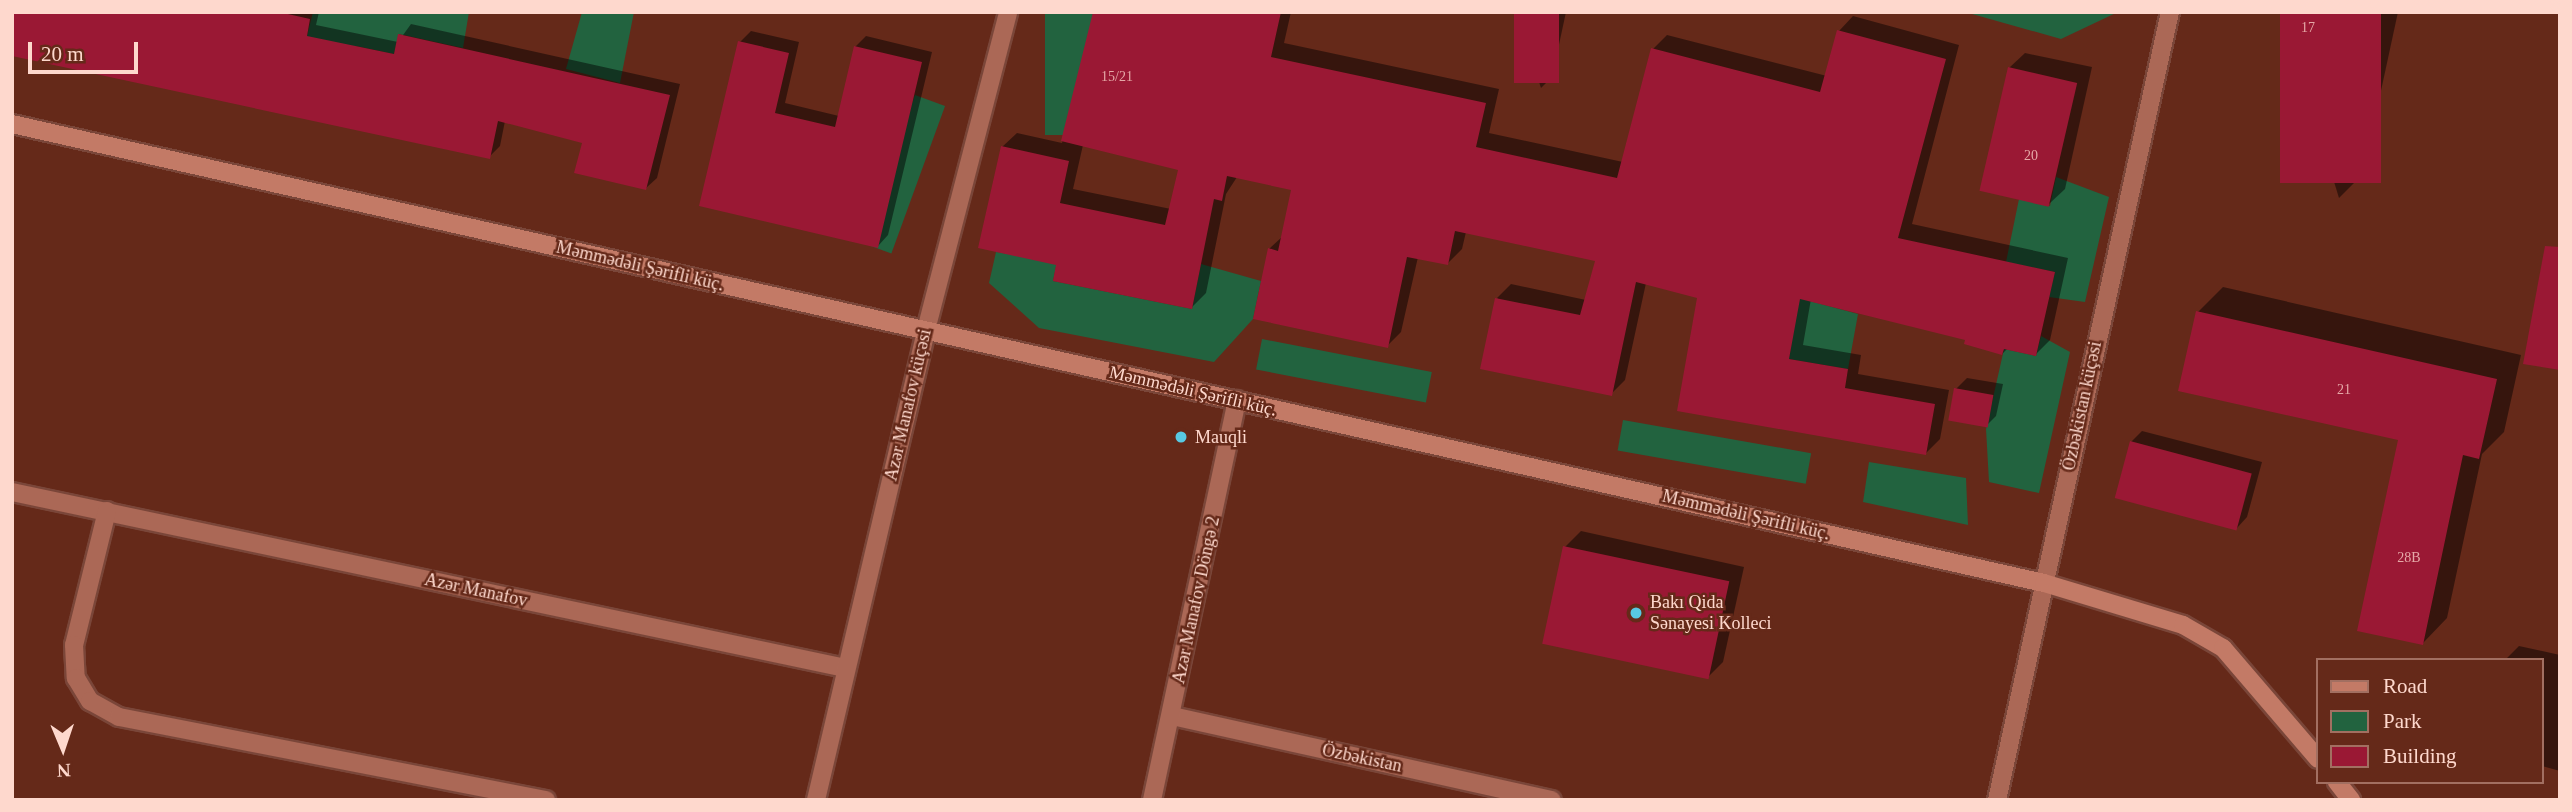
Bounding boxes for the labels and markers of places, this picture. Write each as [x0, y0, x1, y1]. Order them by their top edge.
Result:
place label: Mauqli [1195, 426, 1247, 448]
marker: Mauqli [1173, 429, 1189, 445]
place label: Bakı Qida Sənayesi Kolleci [1650, 592, 1771, 634]
marker: Bakı Qida Sənayesi Kolleci [1628, 605, 1644, 621]

